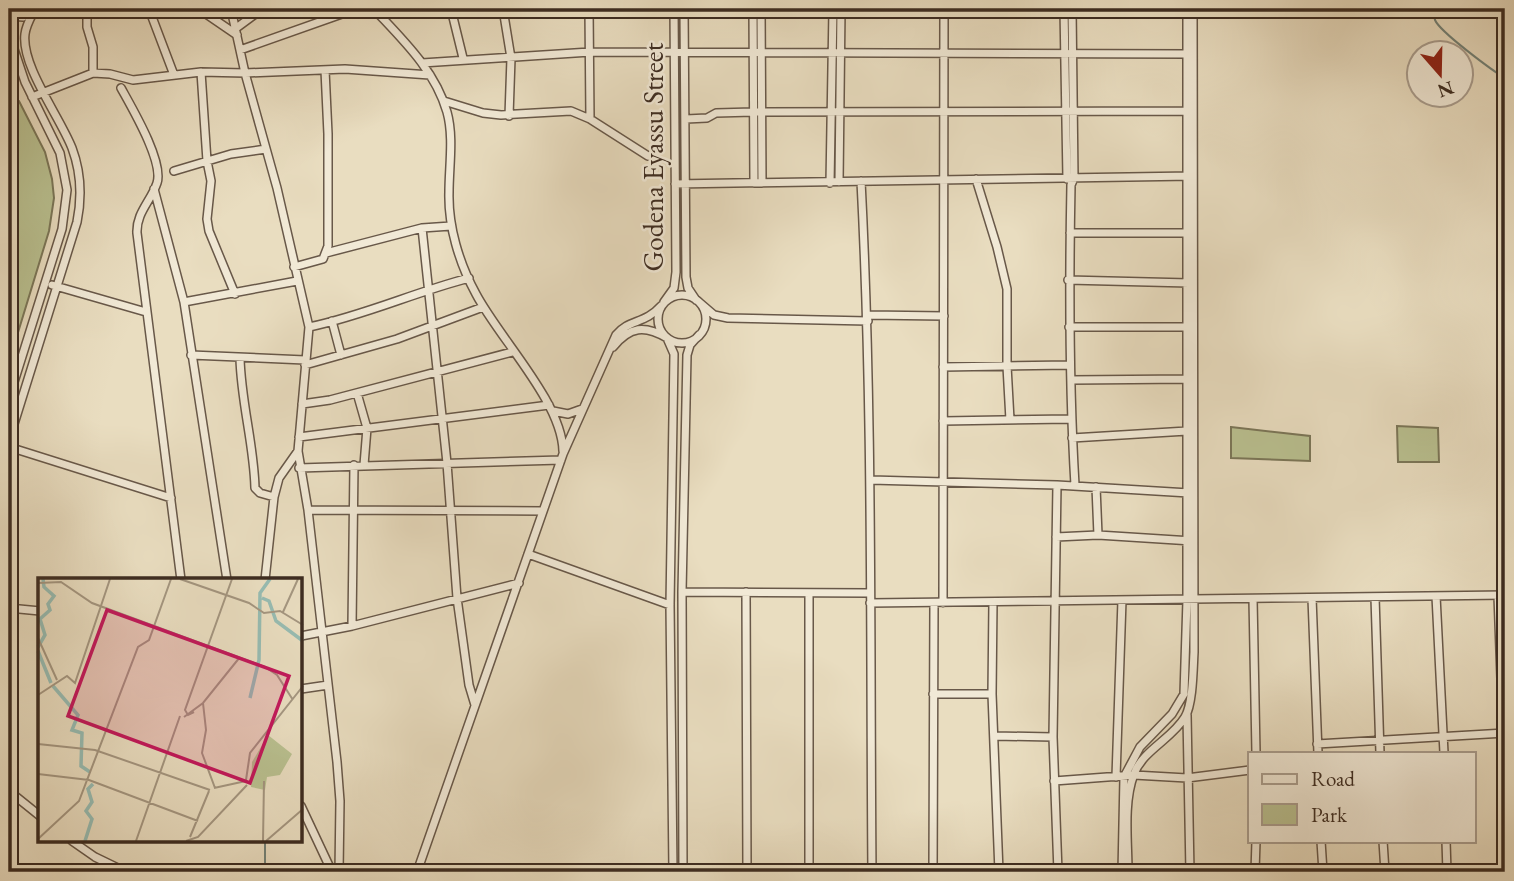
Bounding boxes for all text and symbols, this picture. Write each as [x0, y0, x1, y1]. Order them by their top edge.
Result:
north arrow [1406, 38, 1476, 108]
street label: Godena Eyassu Street [635, 42, 671, 271]
text: N [1434, 75, 1457, 104]
inset map [38, 578, 303, 842]
legend [1248, 752, 1476, 842]
text: Road [1311, 765, 1355, 792]
text: Park [1311, 801, 1348, 828]

